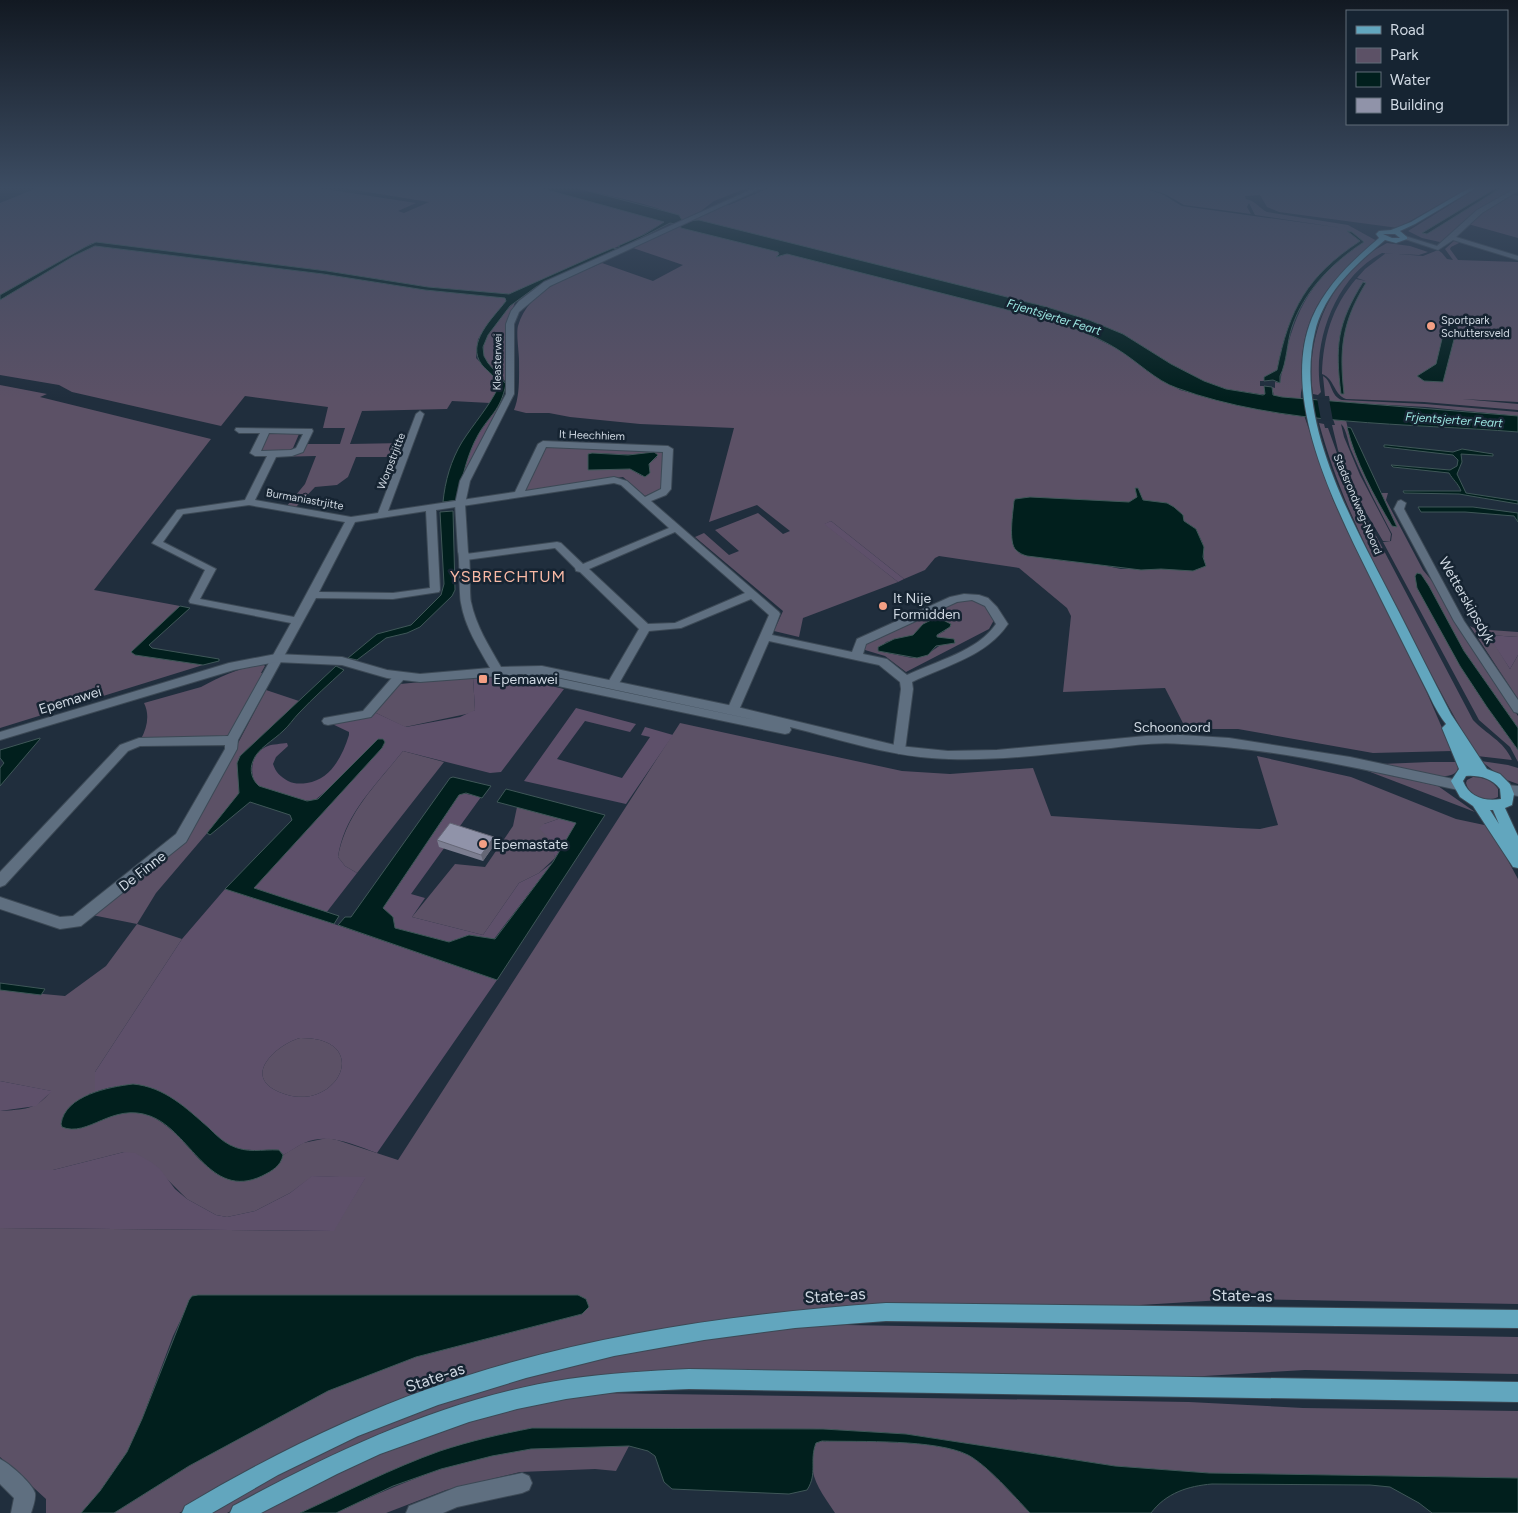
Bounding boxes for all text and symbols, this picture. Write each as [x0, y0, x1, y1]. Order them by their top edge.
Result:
legend [1346, 10, 1508, 125]
text: Road [1390, 21, 1425, 39]
text: Park [1390, 46, 1419, 64]
text: Water [1390, 71, 1430, 89]
text: Building [1390, 96, 1444, 114]
water label: Frjentsjerter Feart [1005, 296, 1103, 338]
place label: Sportpark Schuttersveld [1441, 314, 1510, 340]
marker: Sportpark Schuttersveld [1425, 320, 1437, 332]
street label: Kleasterwei [491, 334, 504, 391]
water label: Frjentsjerter Feart [1405, 410, 1504, 430]
street label: It Heechhiem [559, 428, 625, 443]
street label: Worpstrjitte [375, 431, 408, 491]
street label: Stadsrondweg-Noord [1331, 452, 1385, 556]
street label: Burmaniastrjitte [265, 486, 345, 513]
street label: Wetterskipsdyk [1435, 554, 1498, 647]
district label: YSBRECHTUM [450, 567, 566, 586]
place label: It Nije Formidden [893, 590, 961, 623]
marker: It Nije Formidden [877, 600, 889, 612]
place label: Epemawei [493, 671, 558, 688]
marker: Epemawei [477, 673, 489, 685]
street label: Epemawei [37, 683, 104, 718]
street label: Schoonoord [1133, 719, 1211, 736]
place label: Epemastate [493, 836, 568, 853]
marker: Epemastate [477, 838, 489, 850]
street label: De Finne [115, 848, 169, 895]
street label: State-as [804, 1284, 866, 1307]
street label: State-as [1211, 1285, 1273, 1306]
street label: State-as [403, 1359, 467, 1396]

